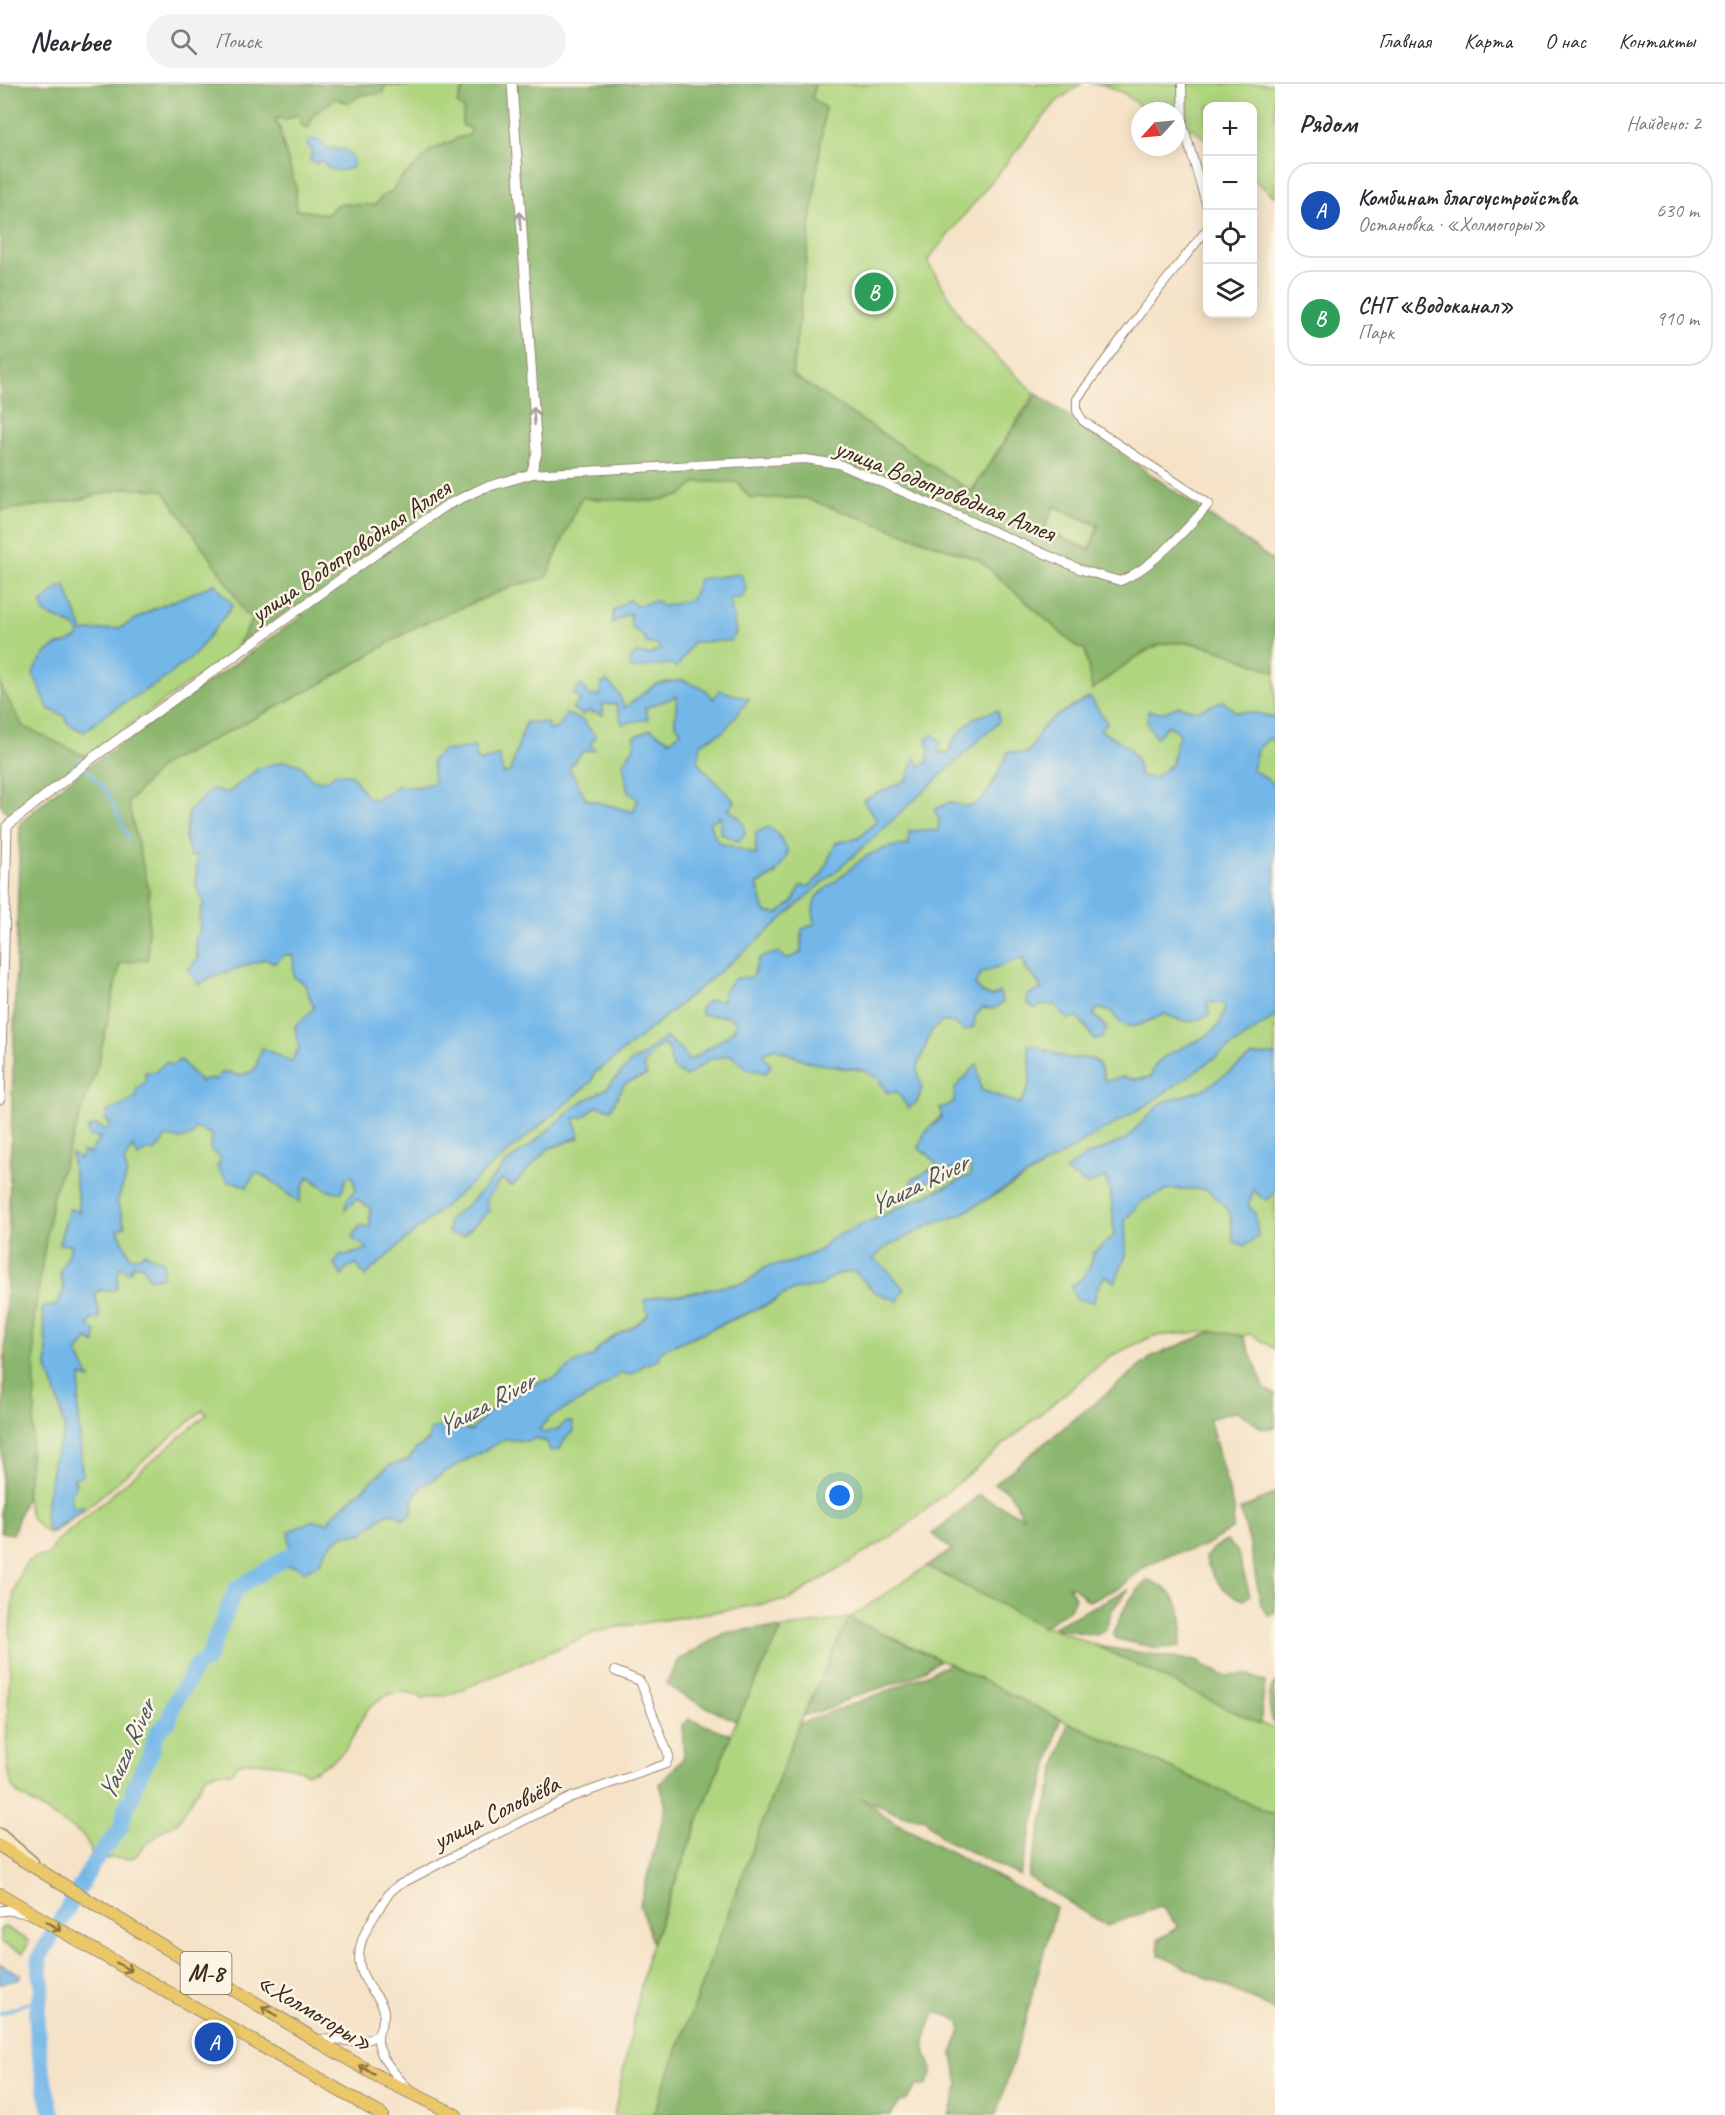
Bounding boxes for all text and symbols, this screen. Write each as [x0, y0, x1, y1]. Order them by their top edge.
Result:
search box [146, 14, 566, 68]
text: Nearbee [30, 24, 110, 59]
icon: search [167, 25, 200, 58]
text: Поиск [215, 27, 261, 55]
text: Главная [1378, 28, 1431, 54]
text: Карта [1464, 28, 1512, 54]
text: О нас [1545, 28, 1586, 54]
text: Контакты [1619, 28, 1695, 54]
north arrow [1131, 102, 1185, 156]
map controls [1203, 102, 1257, 318]
button: + [1203, 102, 1257, 156]
text: Рядом [1299, 107, 1357, 140]
text: Найдено: 2 [1626, 111, 1701, 136]
button: − [1203, 156, 1257, 210]
text: Комбинат благоустройства [1358, 184, 1577, 212]
text: A [1315, 198, 1326, 223]
text: 630 m [1656, 198, 1699, 223]
button: locate [1203, 210, 1257, 264]
one-way arrow [515, 212, 526, 232]
text: Остановка · «Холмогоры» [1358, 212, 1546, 237]
button: layers [1203, 264, 1257, 318]
pin: B [854, 270, 894, 314]
text: СНТ «Водоканал» [1358, 292, 1513, 320]
text: B [1315, 306, 1326, 331]
text: 910 m [1656, 306, 1699, 331]
text: Парк [1358, 320, 1394, 345]
one-way arrow [528, 406, 539, 426]
street label: улица Водопроводная Аллея [828, 430, 1062, 550]
street label: улица Водопроводная Аллея [242, 471, 458, 631]
water label: Yauza River [863, 1144, 977, 1222]
water label: Yauza River [430, 1362, 543, 1444]
your location [825, 1481, 854, 1510]
water label: Yauza River [89, 1691, 165, 1805]
street label: улица Соловьёва [425, 1766, 566, 1858]
one-way arrow [45, 1921, 62, 1933]
road number: М-8 [180, 1952, 232, 1994]
one-way arrow [115, 1962, 132, 1974]
street label: «Холмогоры» [251, 1965, 379, 2059]
one-way arrow [261, 2005, 278, 2017]
pin: A [194, 2020, 234, 2064]
one-way arrow [359, 2063, 376, 2075]

